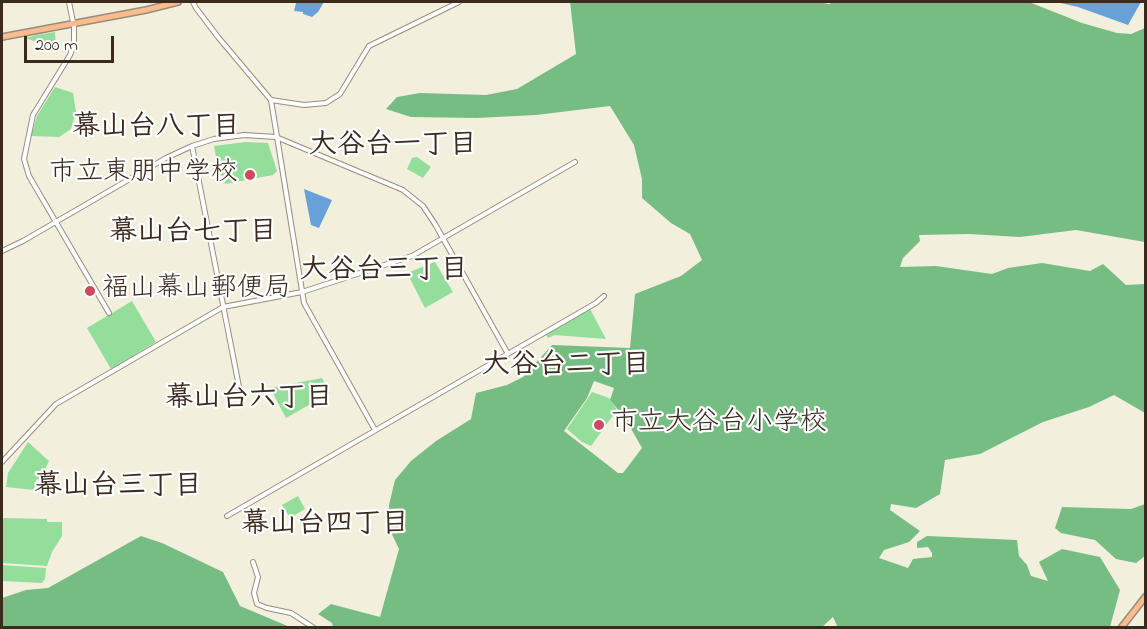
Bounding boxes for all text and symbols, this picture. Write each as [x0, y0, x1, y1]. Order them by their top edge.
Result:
scale bar [27, 24, 117, 62]
text: 200 m [35, 33, 78, 59]
district label: 幕山台八丁目 [72, 112, 240, 146]
district label: 大谷台一丁目 [309, 130, 477, 164]
place label: 市立東朋中学校 [49, 159, 238, 191]
marker: 市立東朋中学校 [243, 168, 257, 182]
district label: 幕山台七丁目 [109, 217, 277, 251]
district label: 大谷台三丁目 [300, 255, 468, 289]
place label: 福山幕山郵便局 [102, 275, 291, 307]
marker: 福山幕山郵便局 [83, 284, 97, 298]
district label: 大谷台二丁目 [482, 350, 650, 384]
district label: 幕山台六丁目 [165, 383, 333, 417]
place label: 市立大谷台小学校 [611, 409, 827, 441]
marker: 市立大谷台小学校 [592, 418, 606, 432]
district label: 幕山台三丁目 [34, 471, 202, 505]
district label: 幕山台四丁目 [241, 509, 409, 543]

